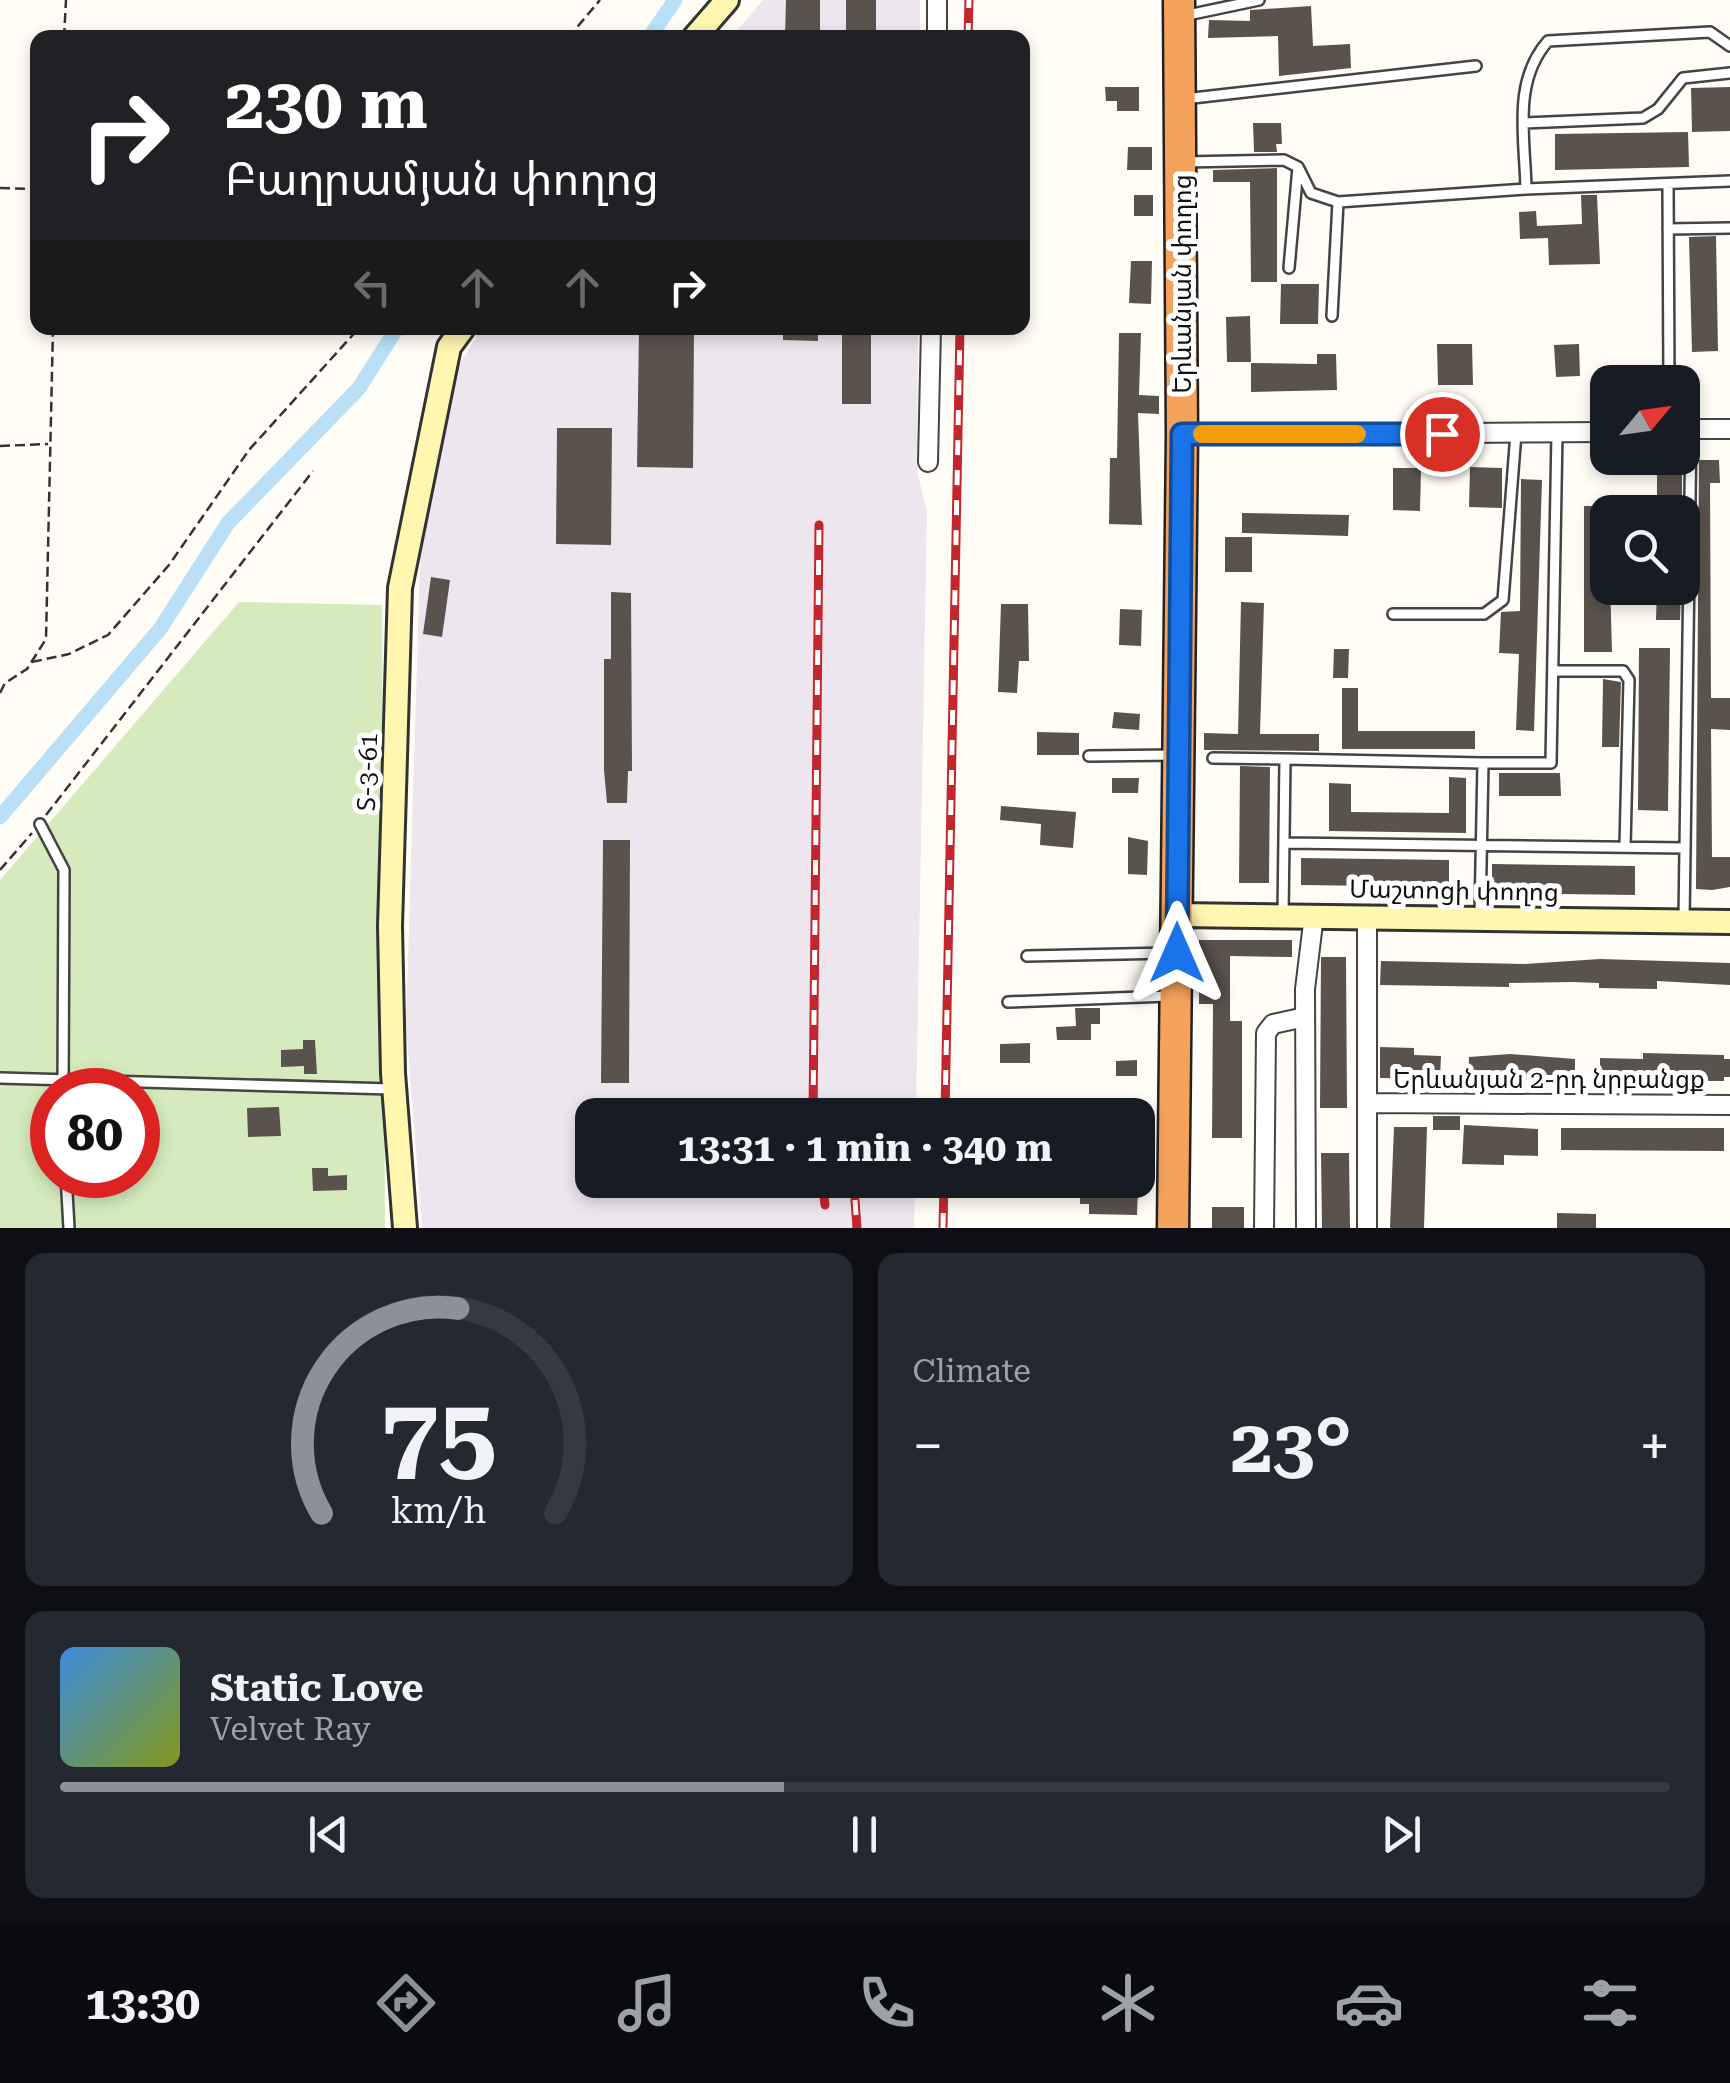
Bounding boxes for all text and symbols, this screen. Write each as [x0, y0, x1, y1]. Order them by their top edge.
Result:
text: 230 m [225, 63, 428, 145]
icon: right [60, 70, 190, 200]
text: Բաղրամյան փողոց [225, 153, 659, 206]
street label: Երևանյան փողոց [1168, 174, 1197, 394]
icon: left [345, 260, 400, 315]
icon: ahead [450, 260, 505, 315]
icon: ahead [555, 260, 610, 315]
icon: right [660, 260, 715, 315]
north arrow [1590, 365, 1700, 475]
map controls [1590, 365, 1700, 605]
pin [1400, 392, 1485, 477]
icon: arrive [1415, 407, 1470, 462]
button: search [1590, 495, 1700, 605]
street label: Տ-3-61 [352, 732, 383, 812]
street label: Մաշտոցի փողոց [1349, 874, 1559, 907]
position arrow [1125, 901, 1229, 1005]
street label: Երևանյան 2-րդ նրբանցք [1393, 1065, 1705, 1094]
speed limit sign: 80 [30, 1068, 160, 1198]
text: 13:31 · 1 min · 340 m [678, 1126, 1052, 1170]
text: Climate [913, 1352, 1031, 1390]
text: 75 [381, 1375, 497, 1496]
text: 23° [1231, 1402, 1352, 1490]
text: − [913, 1414, 943, 1478]
text: + [1639, 1414, 1670, 1478]
text: km/h [391, 1490, 487, 1532]
text: Static Love [210, 1666, 423, 1710]
text: Velvet Ray [210, 1710, 371, 1748]
icon: previous [301, 1807, 356, 1862]
icon: pause [837, 1807, 892, 1862]
icon: next [1374, 1807, 1429, 1862]
icon: directions [371, 1968, 441, 2038]
icon: music [612, 1968, 682, 2038]
icon: phone [852, 1968, 922, 2038]
icon: climate [1093, 1968, 1163, 2038]
icon: car [1334, 1968, 1404, 2038]
icon: filters [1575, 1968, 1645, 2038]
text: 13:30 [85, 1977, 200, 2030]

